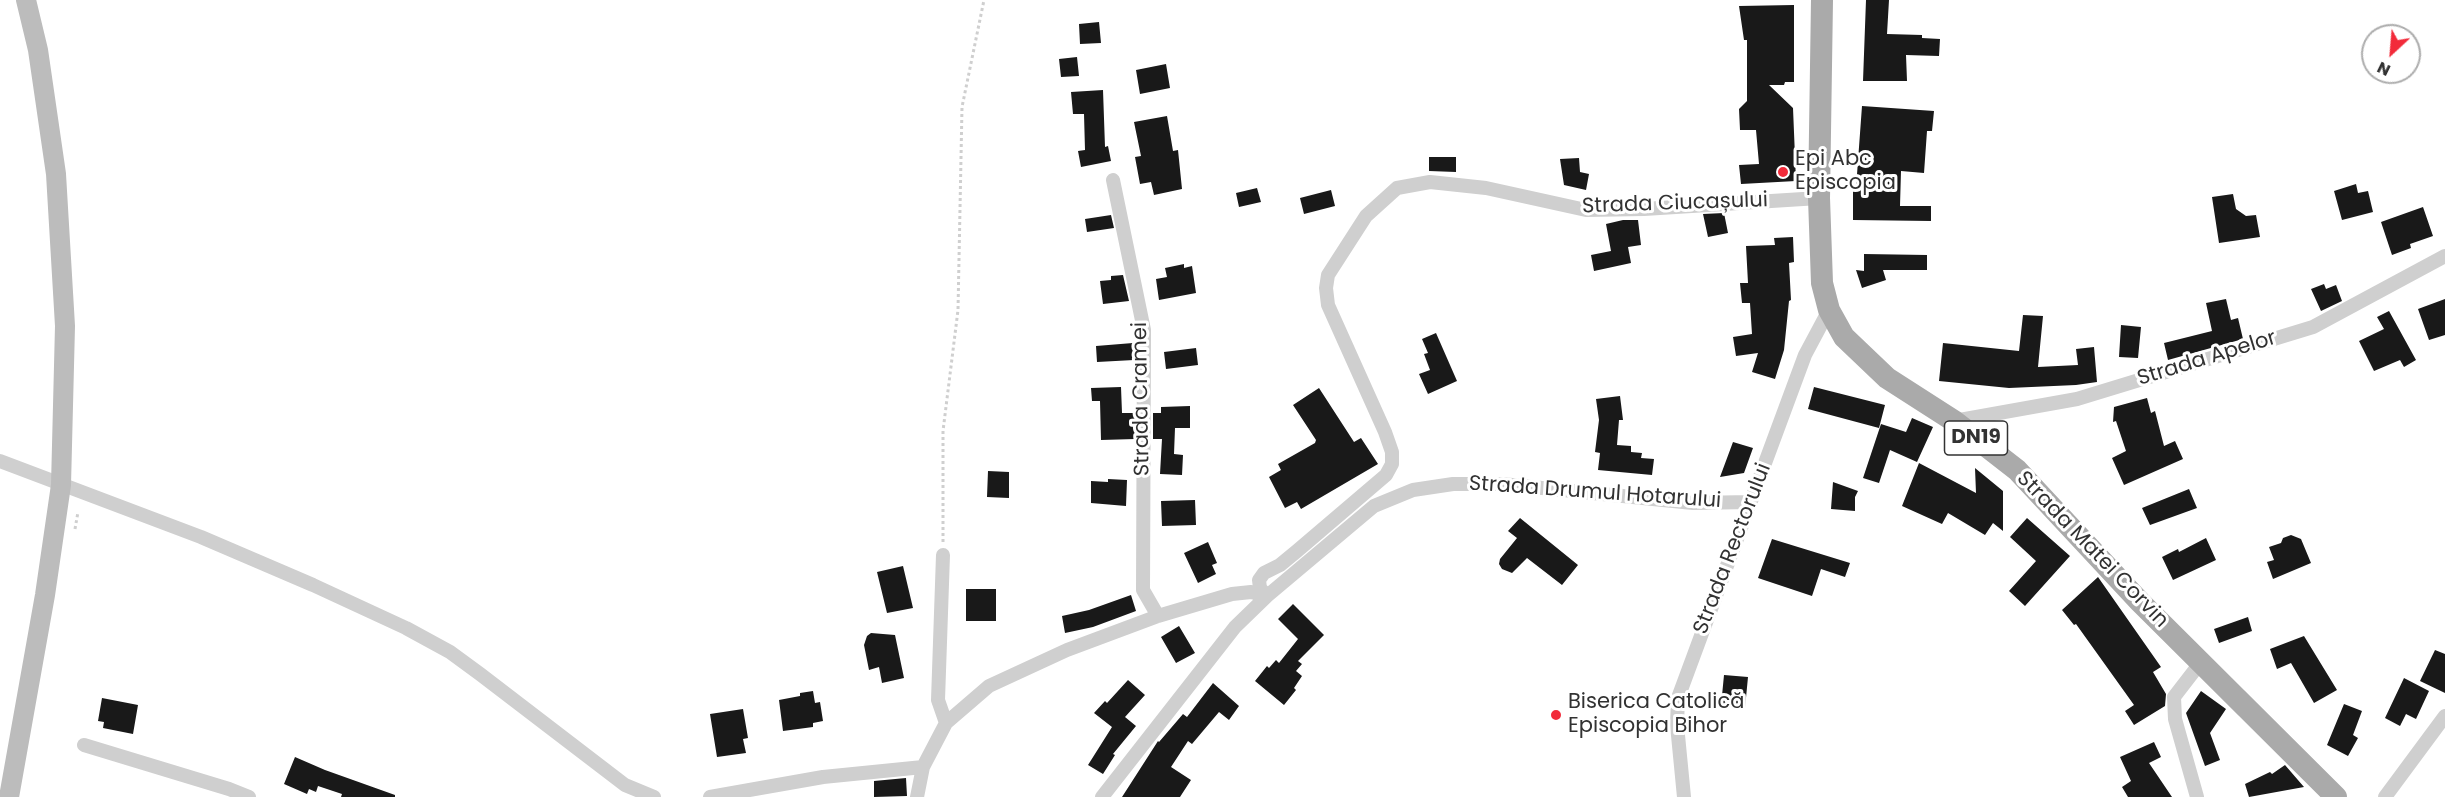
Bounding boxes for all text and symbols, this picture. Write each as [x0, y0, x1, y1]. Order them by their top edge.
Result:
north arrow [2361, 24, 2421, 84]
text: N [2373, 56, 2394, 82]
place label: Epi Abc Episcopia [1795, 147, 1896, 197]
marker: Epi Abc Episcopia [1776, 165, 1790, 179]
street label: Strada Ciucașului [1582, 188, 1768, 220]
street label: Strada Cramei [1128, 322, 1156, 476]
street label: Strada Apelor [2135, 326, 2279, 392]
road number: DN19 [1944, 421, 2008, 455]
street label: Strada Rectorului [1689, 460, 1777, 638]
street label: Strada Matei Corvin [2011, 467, 2173, 633]
street label: Strada Drumul Hotarului [1468, 472, 1722, 514]
place label: Biserica Catolică Episcopia Bihor [1568, 690, 1744, 740]
marker: Biserica Catolică Episcopia Bihor [1549, 708, 1563, 722]

